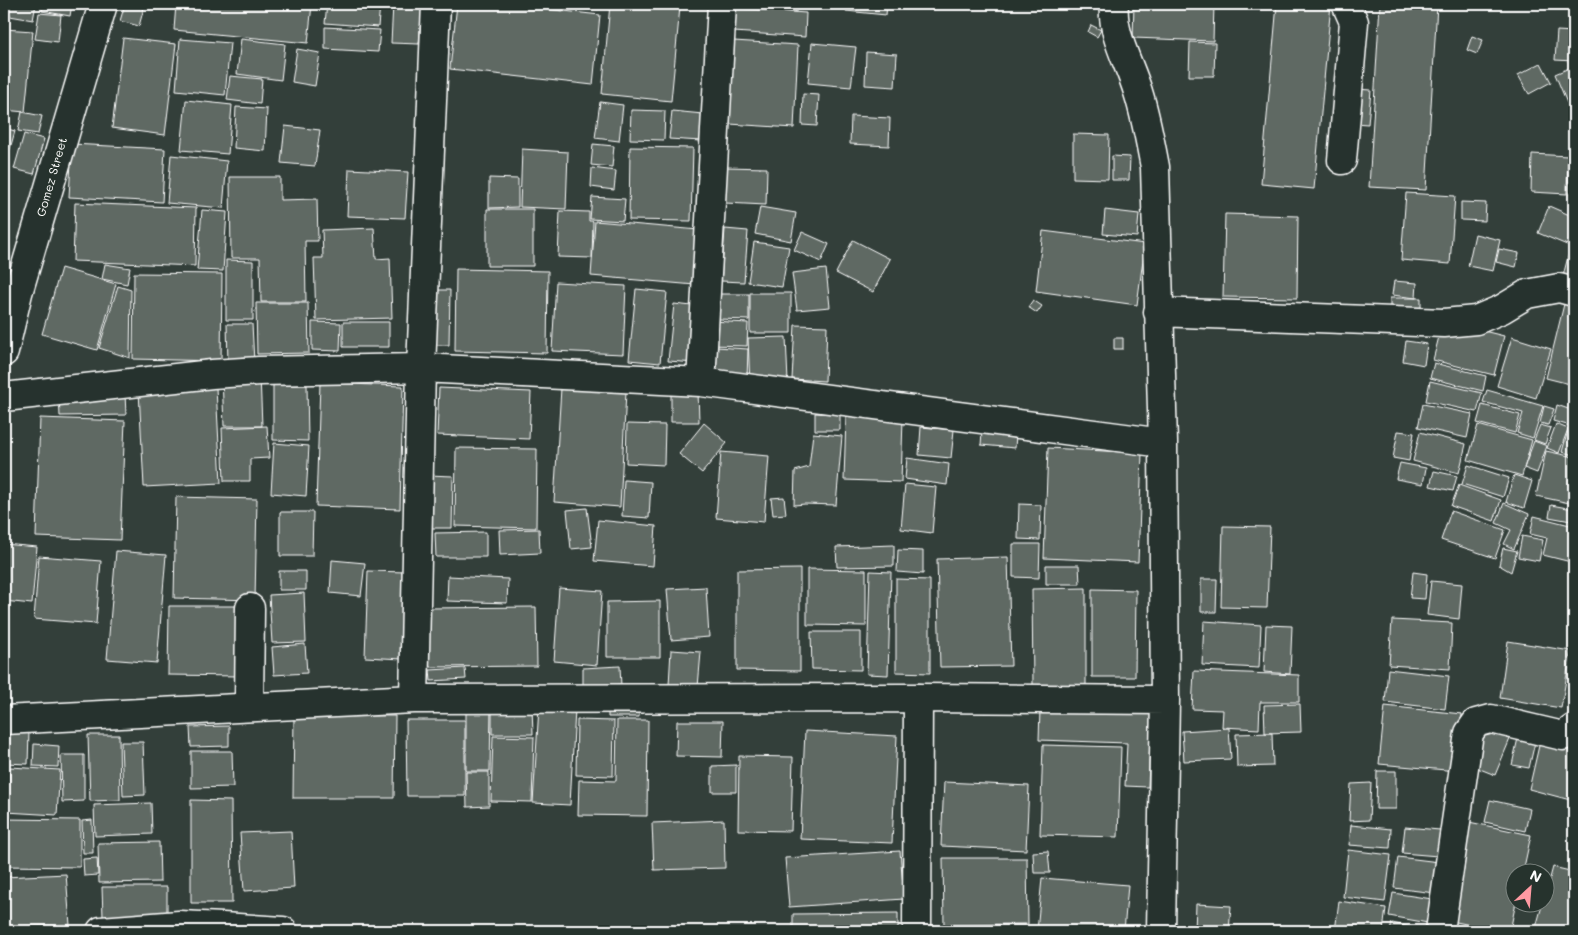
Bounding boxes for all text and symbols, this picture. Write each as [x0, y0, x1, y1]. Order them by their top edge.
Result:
street label: Gomez Street [32, 135, 70, 218]
north arrow [1506, 862, 1556, 912]
text: N [1527, 865, 1545, 887]

